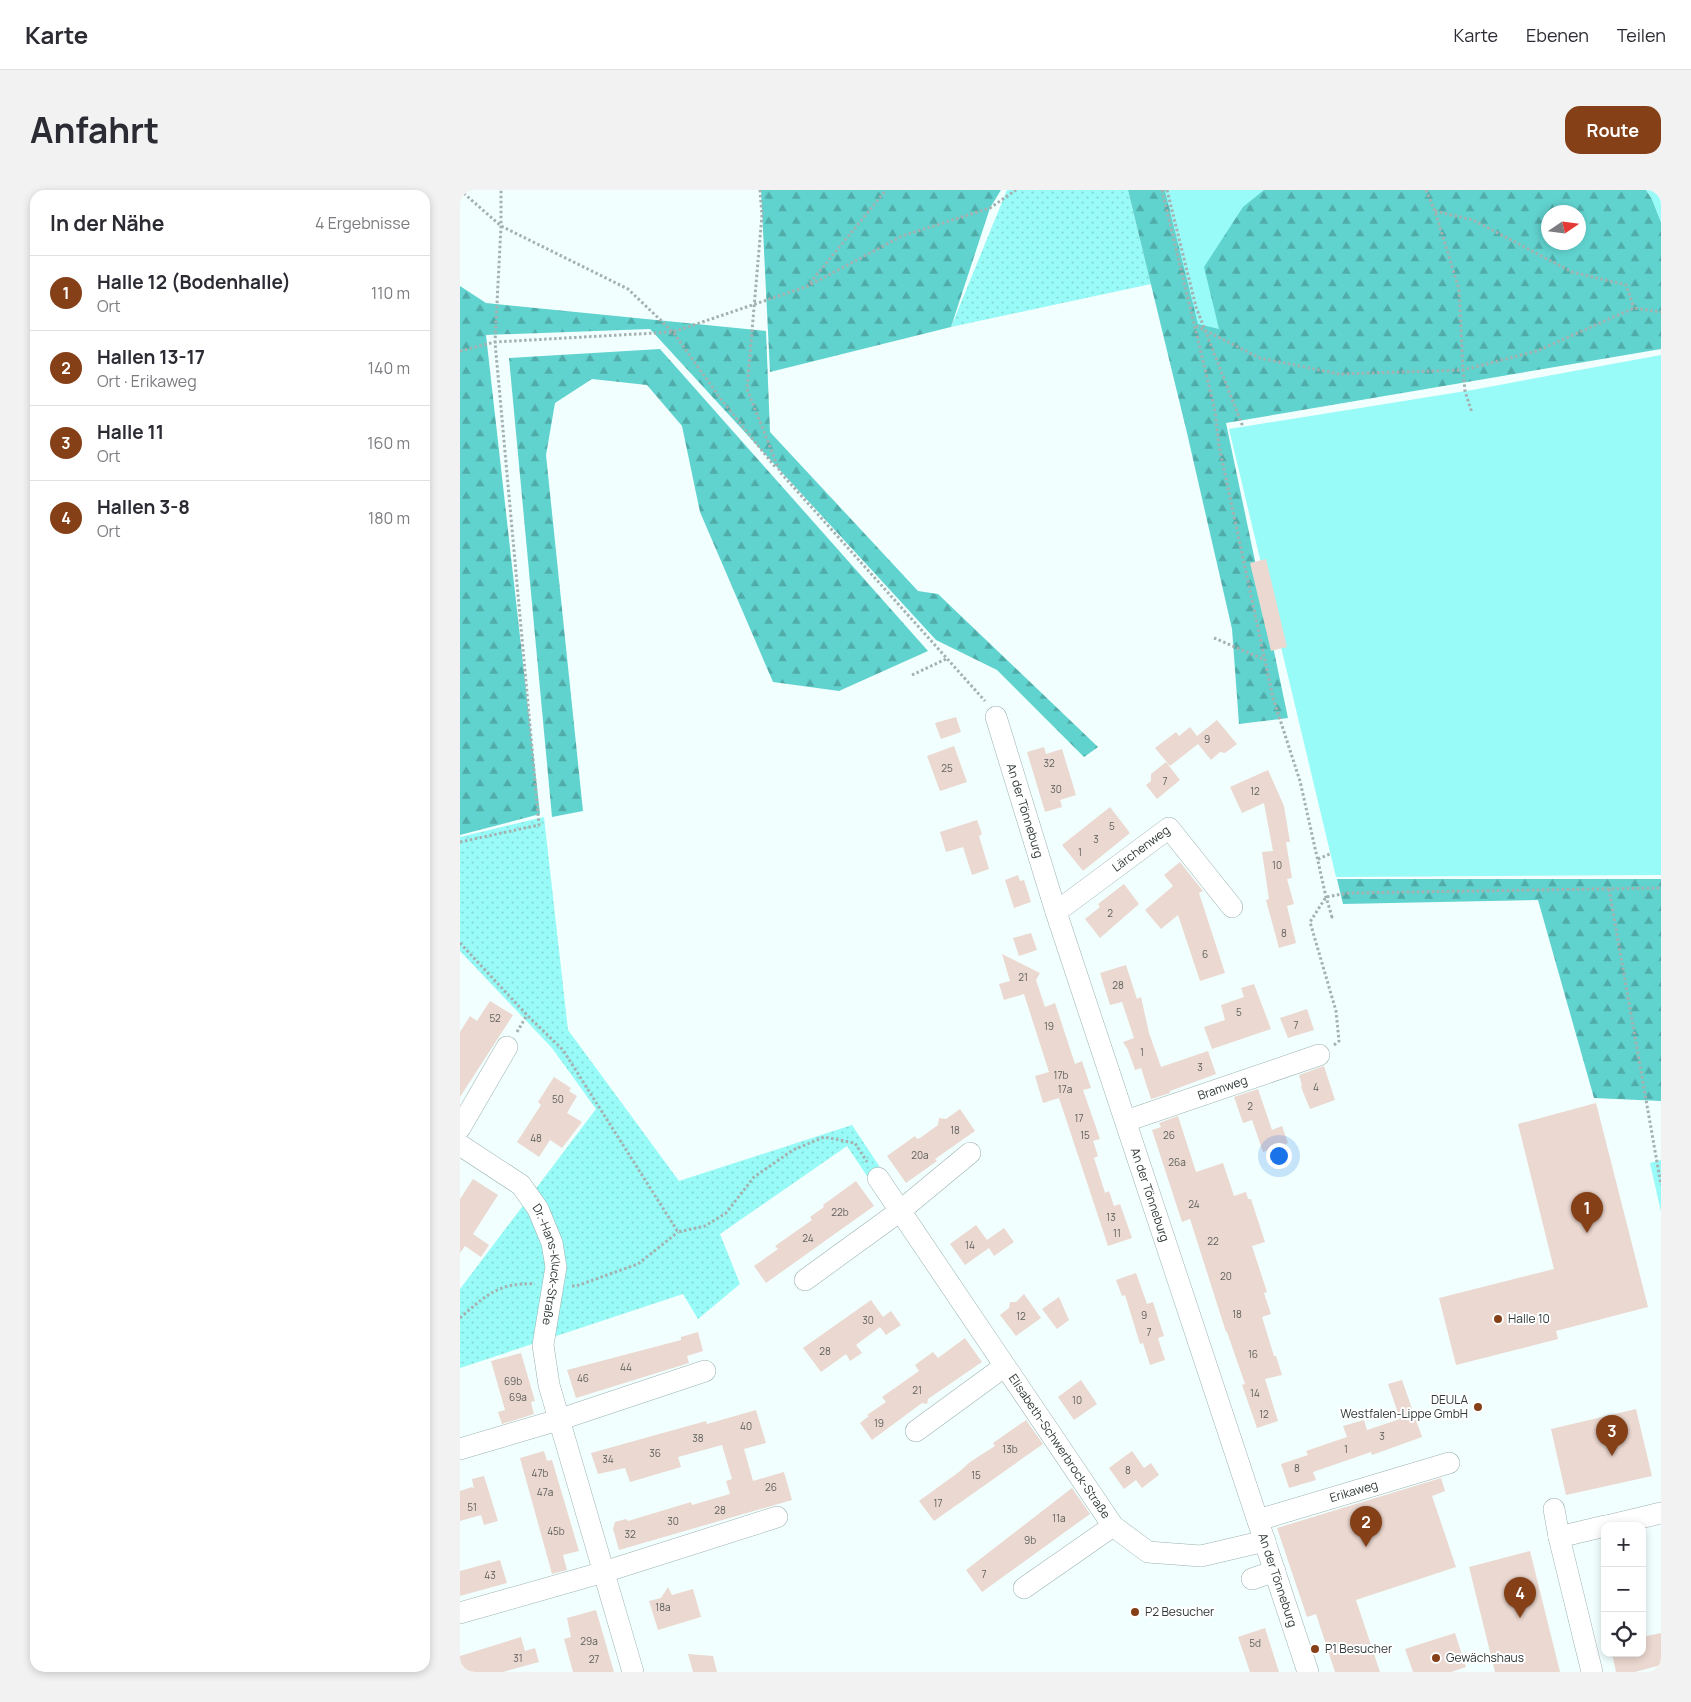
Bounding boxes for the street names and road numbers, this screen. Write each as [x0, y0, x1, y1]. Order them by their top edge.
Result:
street label: An der Tönneburg [1003, 761, 1048, 860]
street label: Lärchenweg [1108, 821, 1173, 875]
street label: Bramweg [1195, 1071, 1249, 1104]
street label: An der Tönneburg [1127, 1145, 1174, 1244]
street label: Dr.-Hans-Kluck-Straße [529, 1200, 565, 1326]
street label: Elisabeth-Schwerbrock-Straße [1005, 1371, 1115, 1522]
street label: Erikaweg [1328, 1476, 1380, 1506]
street label: An der Tönneburg [1255, 1531, 1302, 1629]

